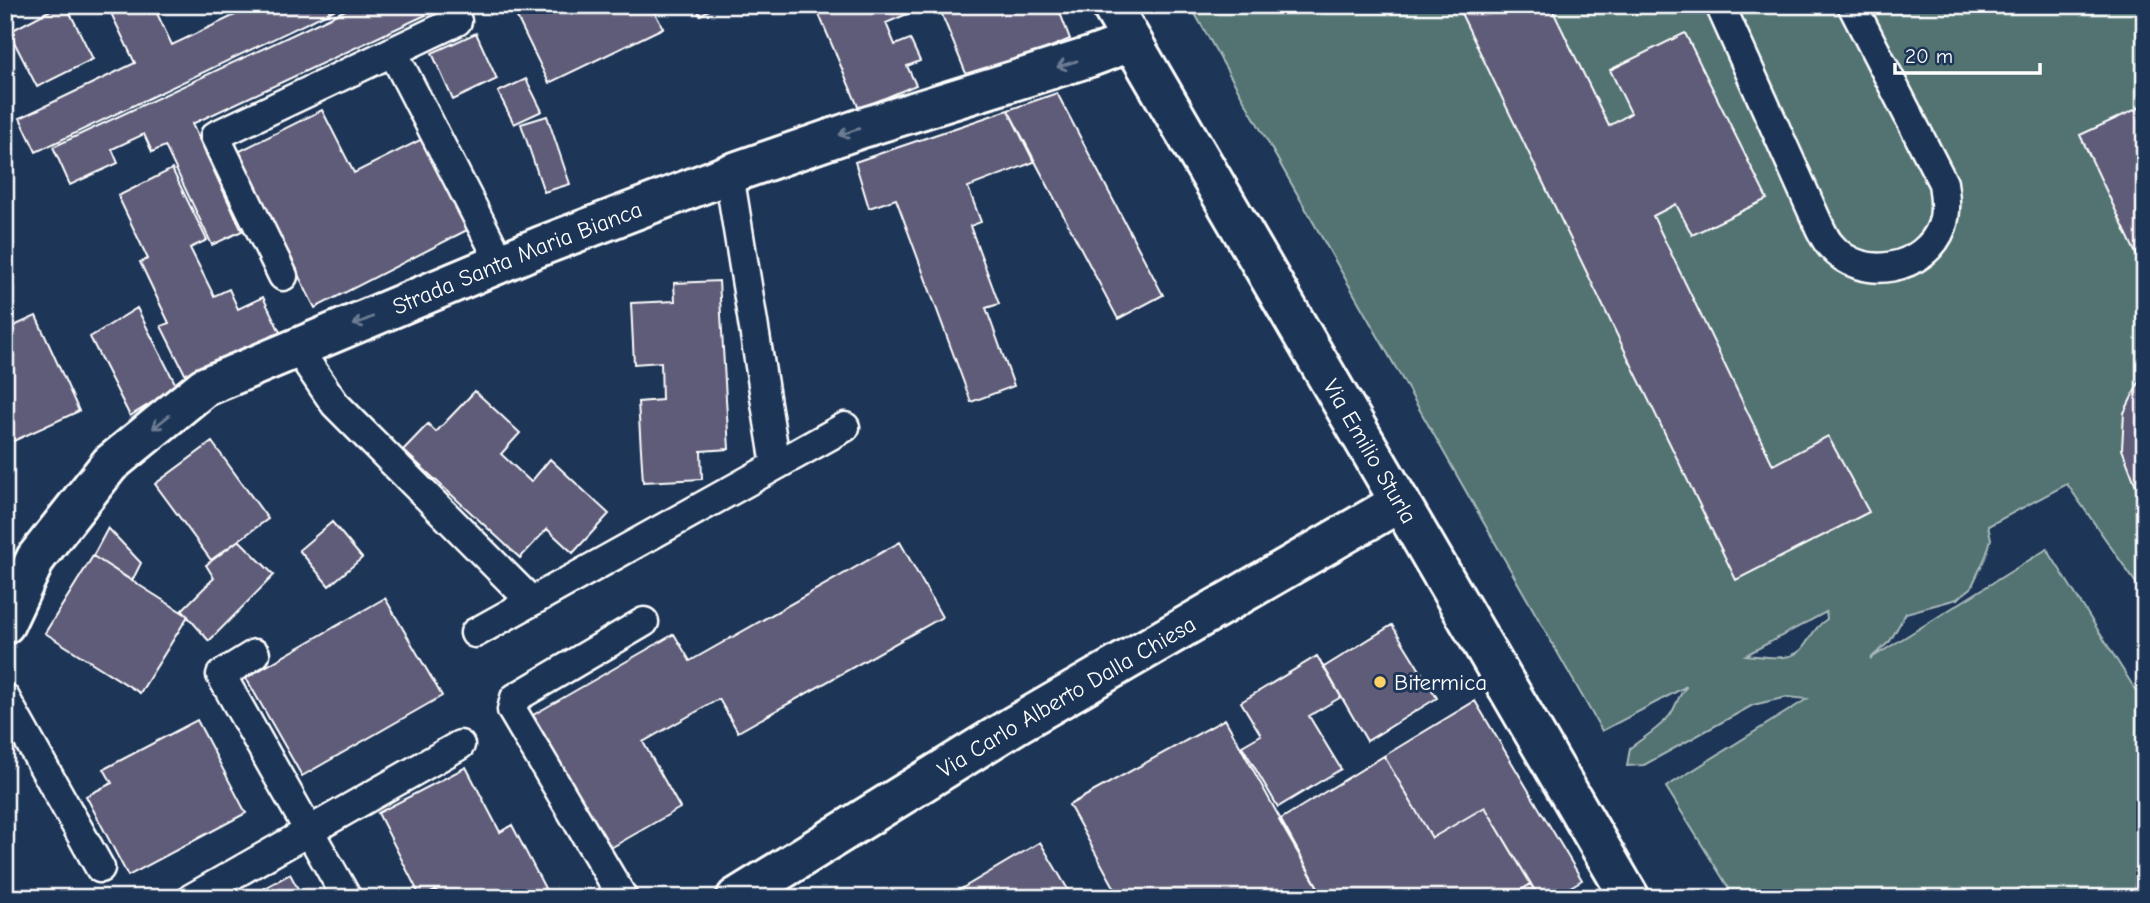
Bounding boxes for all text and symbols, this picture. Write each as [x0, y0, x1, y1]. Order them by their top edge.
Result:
scale bar [1895, 32, 2040, 76]
text: 20 m [1905, 44, 1953, 68]
one-way arrow [1056, 59, 1078, 72]
one-way arrow [839, 127, 861, 139]
street label: Strada Santa Maria Bianca [389, 196, 646, 321]
one-way arrow [353, 315, 375, 328]
street label: Via Emilio Sturla [1317, 374, 1422, 528]
one-way arrow [153, 414, 171, 429]
street label: Via Carlo Alberto Dalla Chiesa [933, 610, 1200, 784]
place label: Bitermica [1394, 669, 1487, 696]
marker: Bitermica [1372, 674, 1388, 690]

